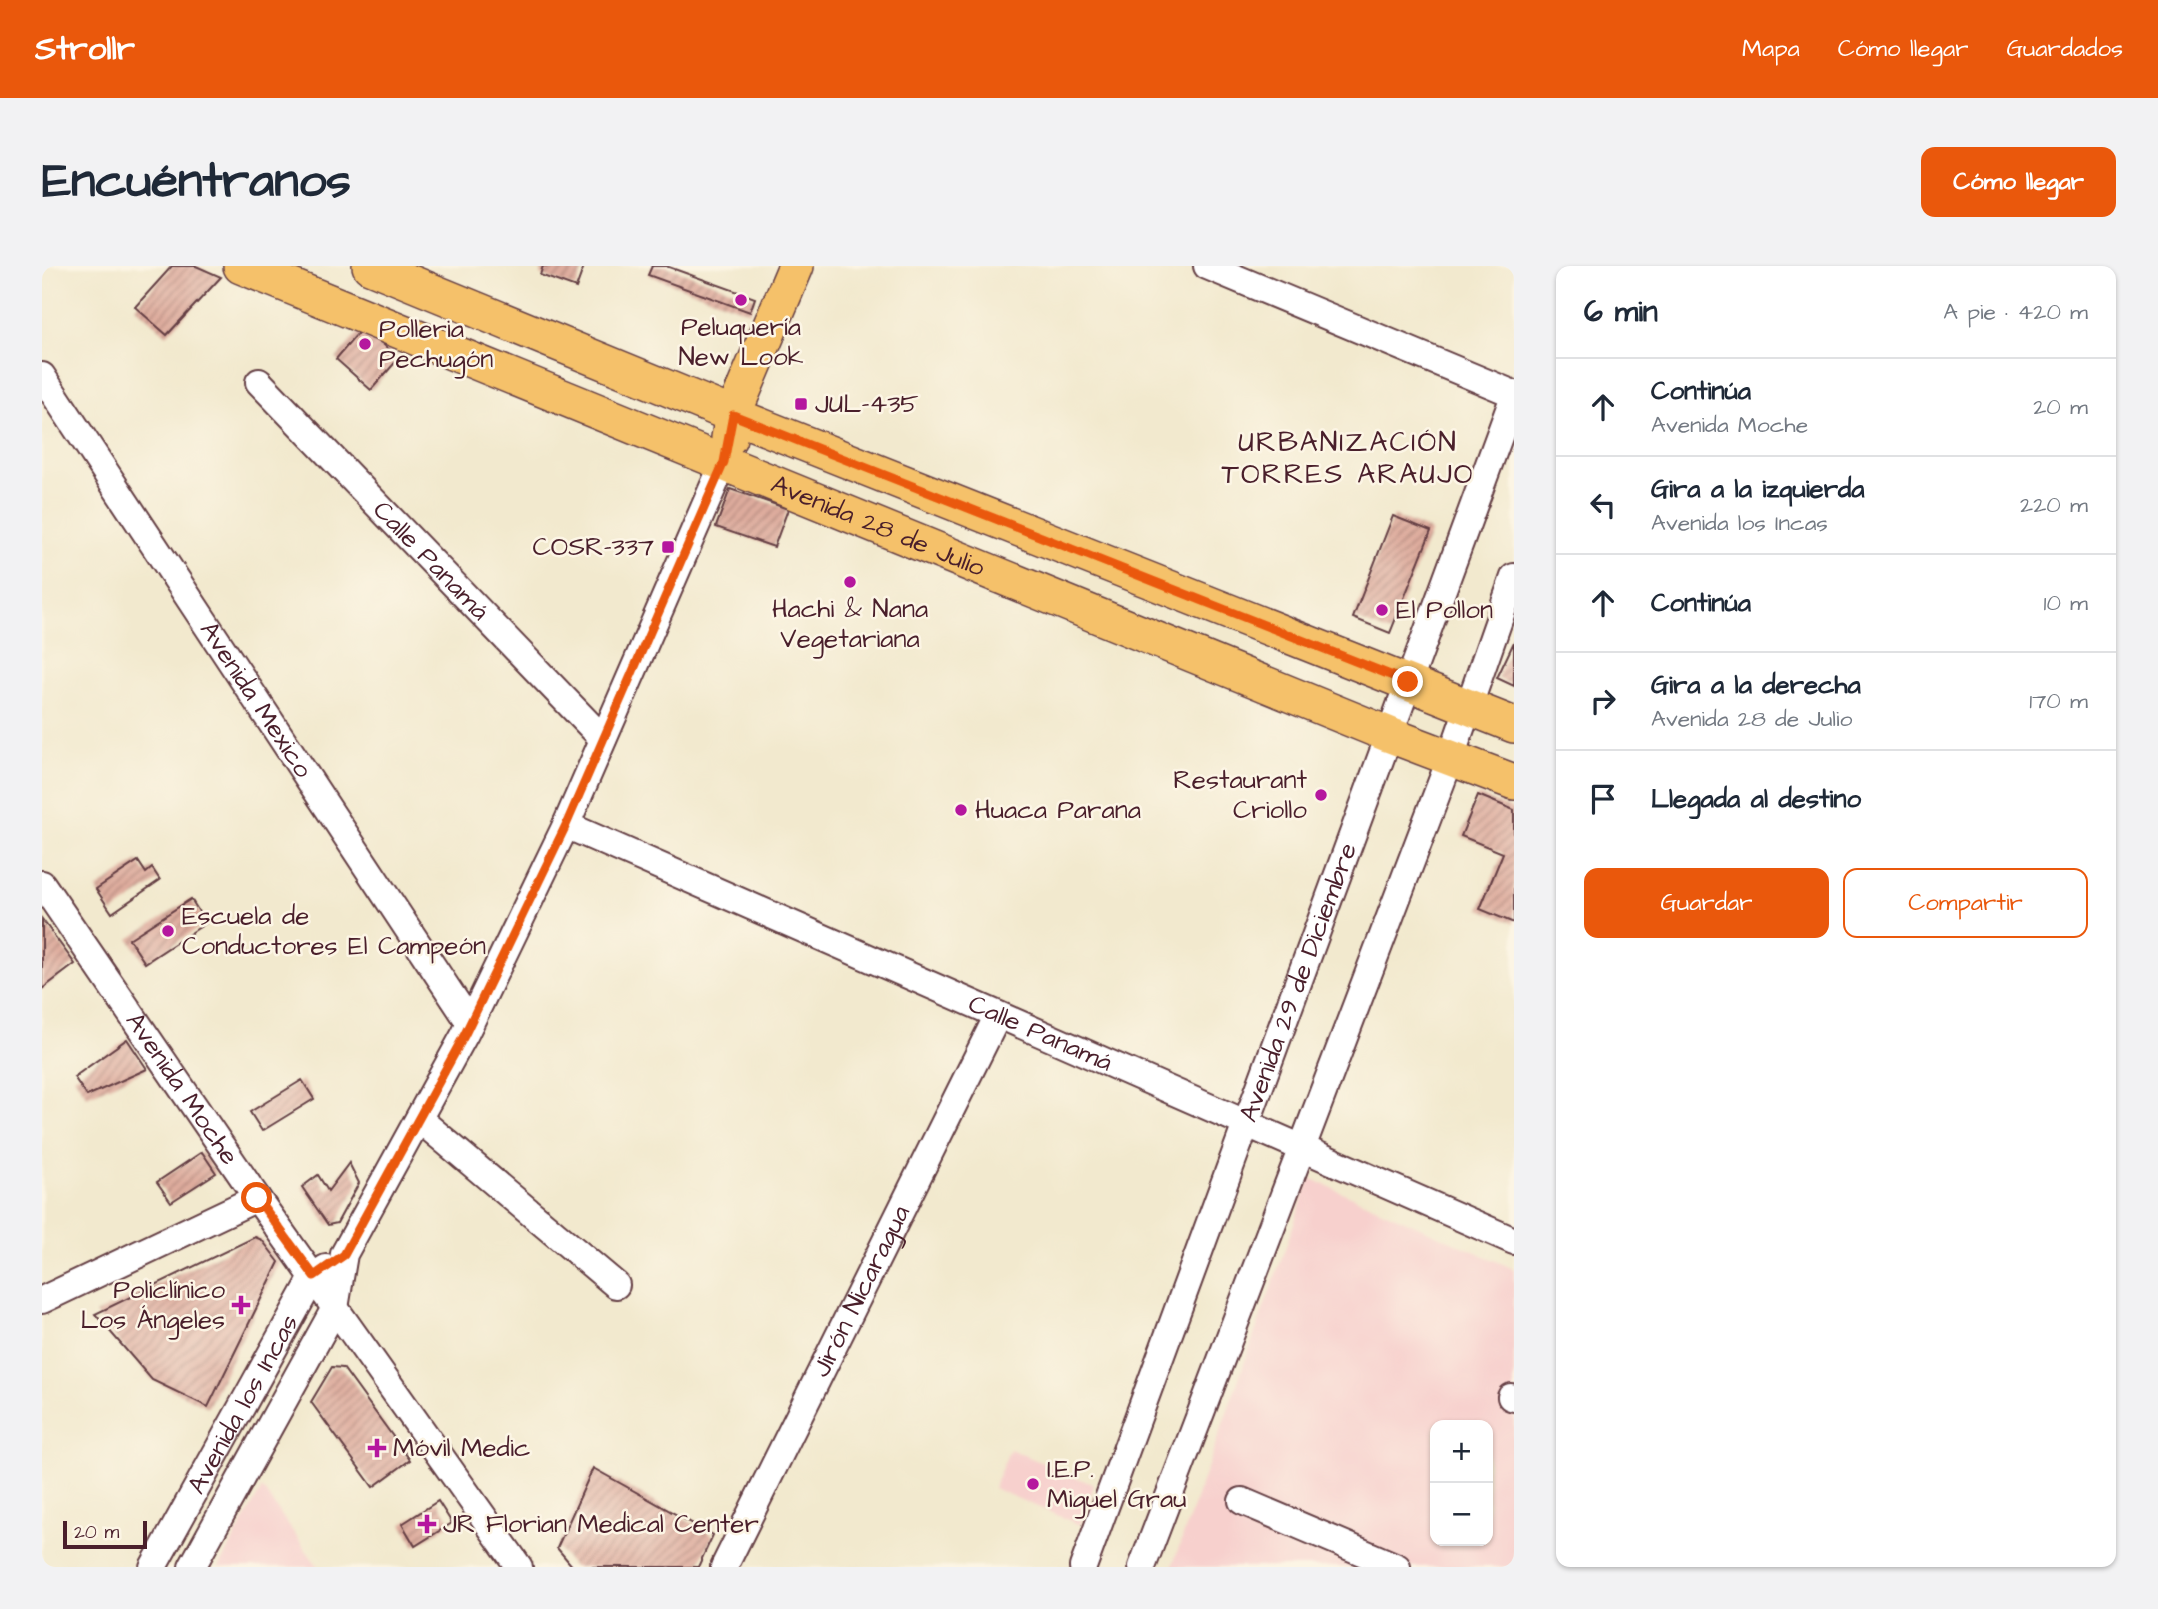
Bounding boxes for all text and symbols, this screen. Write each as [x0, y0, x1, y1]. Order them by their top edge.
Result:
text: Strollr [35, 26, 135, 72]
text: Mapa [1742, 32, 1800, 66]
text: Cómo llegar [1838, 32, 1968, 66]
text: Guardados [2006, 32, 2123, 66]
button: Cómo llegar [1921, 147, 2116, 217]
text: Encuéntranos [42, 148, 351, 216]
text: 6 min [1584, 291, 1658, 333]
marker: Peluquería New Look [733, 292, 749, 308]
text: A pie · 420 m [1943, 296, 2088, 328]
place label: Peluquería New Look [678, 309, 804, 375]
place label: Polleria Pechugón [379, 311, 493, 379]
marker: Polleria Pechugón [357, 336, 373, 352]
text: Continúa [1651, 373, 1751, 409]
place label: JUL-435 [815, 386, 919, 422]
icon: ahead [1584, 388, 1622, 426]
text: 20 m [2033, 391, 2088, 423]
marker: JUL-435 [793, 396, 809, 412]
text: Avenida Moche [1651, 409, 1808, 441]
district label: URBANIZACIÓN TORRES ARAUJO [1221, 423, 1475, 494]
street label: Avenida 28 de Julio [766, 466, 991, 586]
text: Gira a la izquierda [1651, 471, 1865, 507]
icon: left [1584, 486, 1622, 524]
text: 220 m [2020, 489, 2088, 521]
street label: Calle Panamá [365, 493, 497, 628]
text: Avenida los Incas [1651, 507, 1828, 539]
place label: COSR-337 [532, 529, 654, 565]
marker: COSR-337 [660, 539, 676, 555]
marker: Hachi & Nana Vegetariana [842, 574, 858, 590]
icon: ahead [1584, 584, 1622, 622]
text: Continúa [1651, 585, 1751, 621]
text: 10 m [2043, 587, 2088, 619]
place label: Hachi & Nana Vegetariana [772, 591, 928, 659]
place label: El Pollon [1396, 592, 1493, 628]
marker: El Pollon [1374, 602, 1390, 618]
street label: Avenida Mexico [191, 614, 321, 785]
route end [1392, 666, 1423, 697]
text: Gira a la derecha [1651, 667, 1861, 703]
icon: right [1584, 682, 1622, 720]
text: 170 m [2029, 685, 2088, 717]
text: Avenida 28 de Julio [1651, 703, 1852, 735]
place label: Restaurant Criollo [1173, 762, 1307, 828]
icon: arrive [1584, 780, 1622, 818]
text: Llegada al destino [1651, 781, 1861, 817]
marker: Restaurant Criollo [1313, 787, 1329, 803]
place label: Huaca Parana [975, 792, 1141, 828]
marker: Huaca Parana [953, 802, 969, 818]
street label: Avenida 29 de Diciembre [1230, 838, 1366, 1127]
button: Guardar [1584, 868, 1829, 938]
button: Compartir [1843, 868, 2088, 938]
place label: Escuela de Conductores El Campeón [182, 898, 486, 964]
marker: Escuela de Conductores El Campeón [160, 923, 176, 939]
street label: Calle Panamá [963, 986, 1118, 1081]
street label: Avenida Moche [117, 1005, 247, 1172]
route start [241, 1182, 272, 1213]
street label: Jirón Nicaragua [803, 1199, 919, 1383]
place label: Policlínico Los Ángeles [81, 1272, 225, 1340]
marker: Policlínico Los Ángeles [231, 1295, 251, 1315]
street label: Avenida los Incas [179, 1308, 307, 1500]
map controls [1430, 1420, 1493, 1546]
button: + [1430, 1420, 1493, 1483]
place label: Móvil Medic [393, 1430, 530, 1466]
marker: Móvil Medic [367, 1438, 387, 1458]
place label: I.E.P. Miguel Grau [1047, 1451, 1186, 1519]
marker: I.E.P. Miguel Grau [1025, 1476, 1041, 1492]
button: − [1430, 1483, 1493, 1546]
place label: JR Florian Medical Center [443, 1506, 759, 1542]
marker: JR Florian Medical Center [417, 1514, 437, 1534]
scale bar [63, 1518, 147, 1550]
text: 20 m [74, 1519, 119, 1546]

